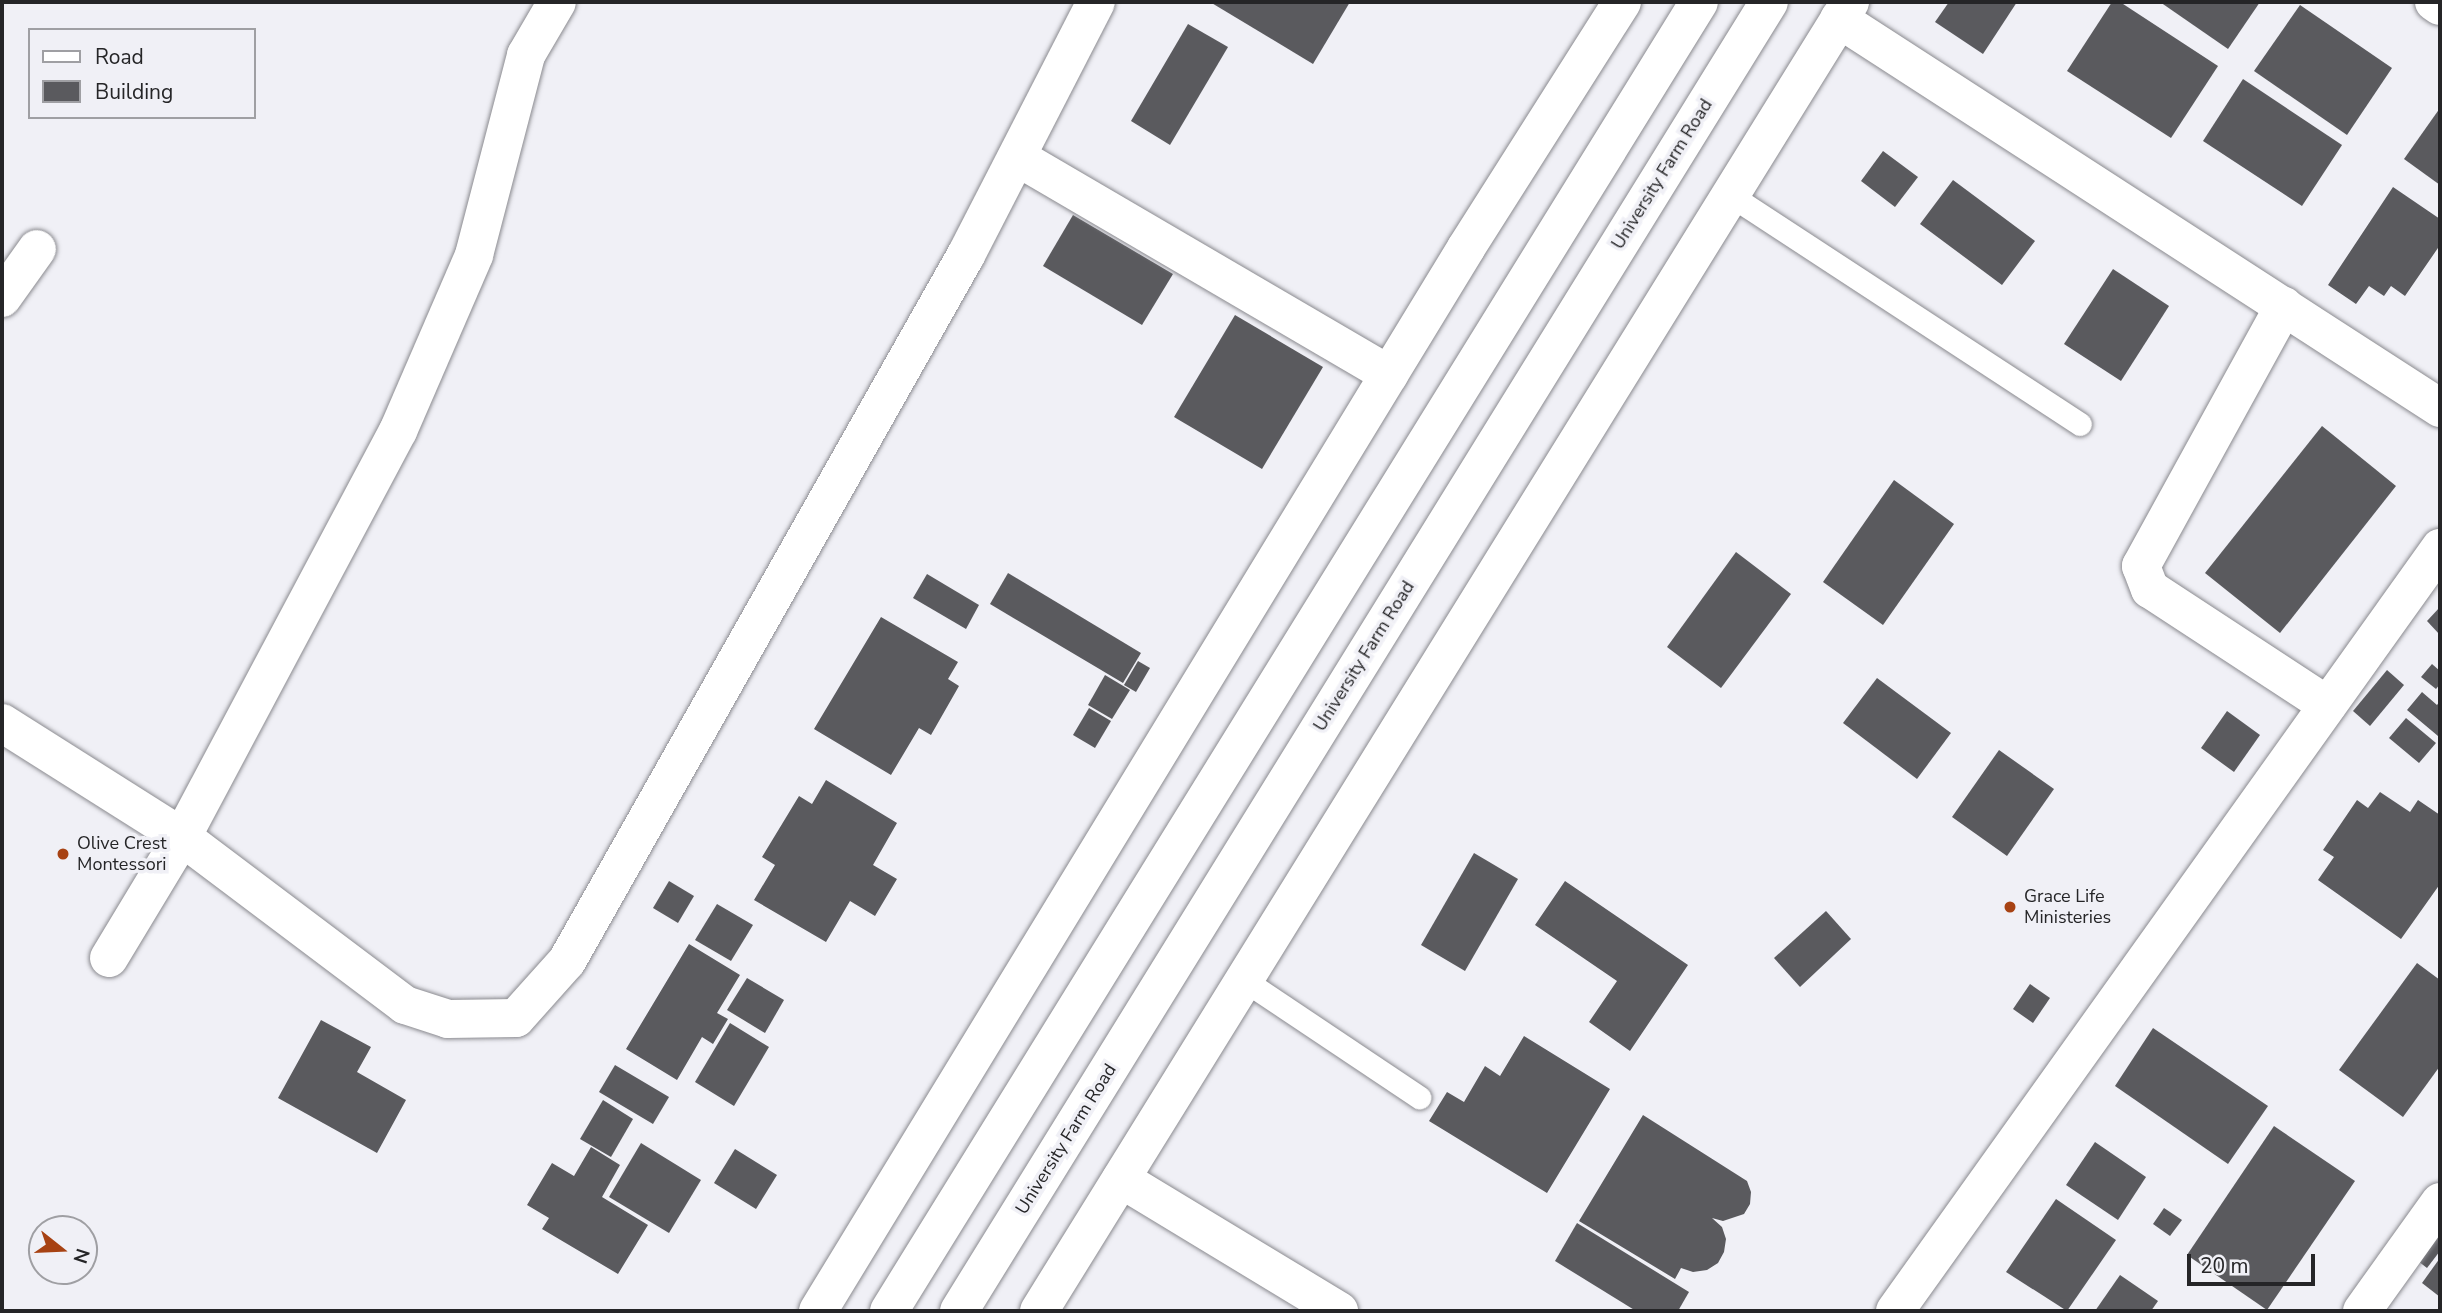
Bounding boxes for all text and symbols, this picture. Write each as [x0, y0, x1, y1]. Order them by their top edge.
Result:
legend [28, 28, 256, 119]
text: Road [95, 43, 144, 71]
text: Building [95, 78, 173, 106]
street label: University Farm Road [1607, 95, 1717, 253]
street label: University Farm Road [1309, 577, 1419, 735]
place label: Olive Crest Montessori [77, 833, 167, 876]
marker: Olive Crest Montessori [55, 846, 71, 862]
place label: Grace Life Ministeries [2024, 886, 2111, 928]
marker: Grace Life Ministeries [2002, 899, 2018, 915]
street label: University Farm Road [1011, 1060, 1121, 1218]
north arrow [28, 1215, 98, 1285]
scale bar [2190, 1240, 2318, 1284]
text: N [67, 1245, 96, 1267]
text: 20 m [2200, 1252, 2249, 1280]

